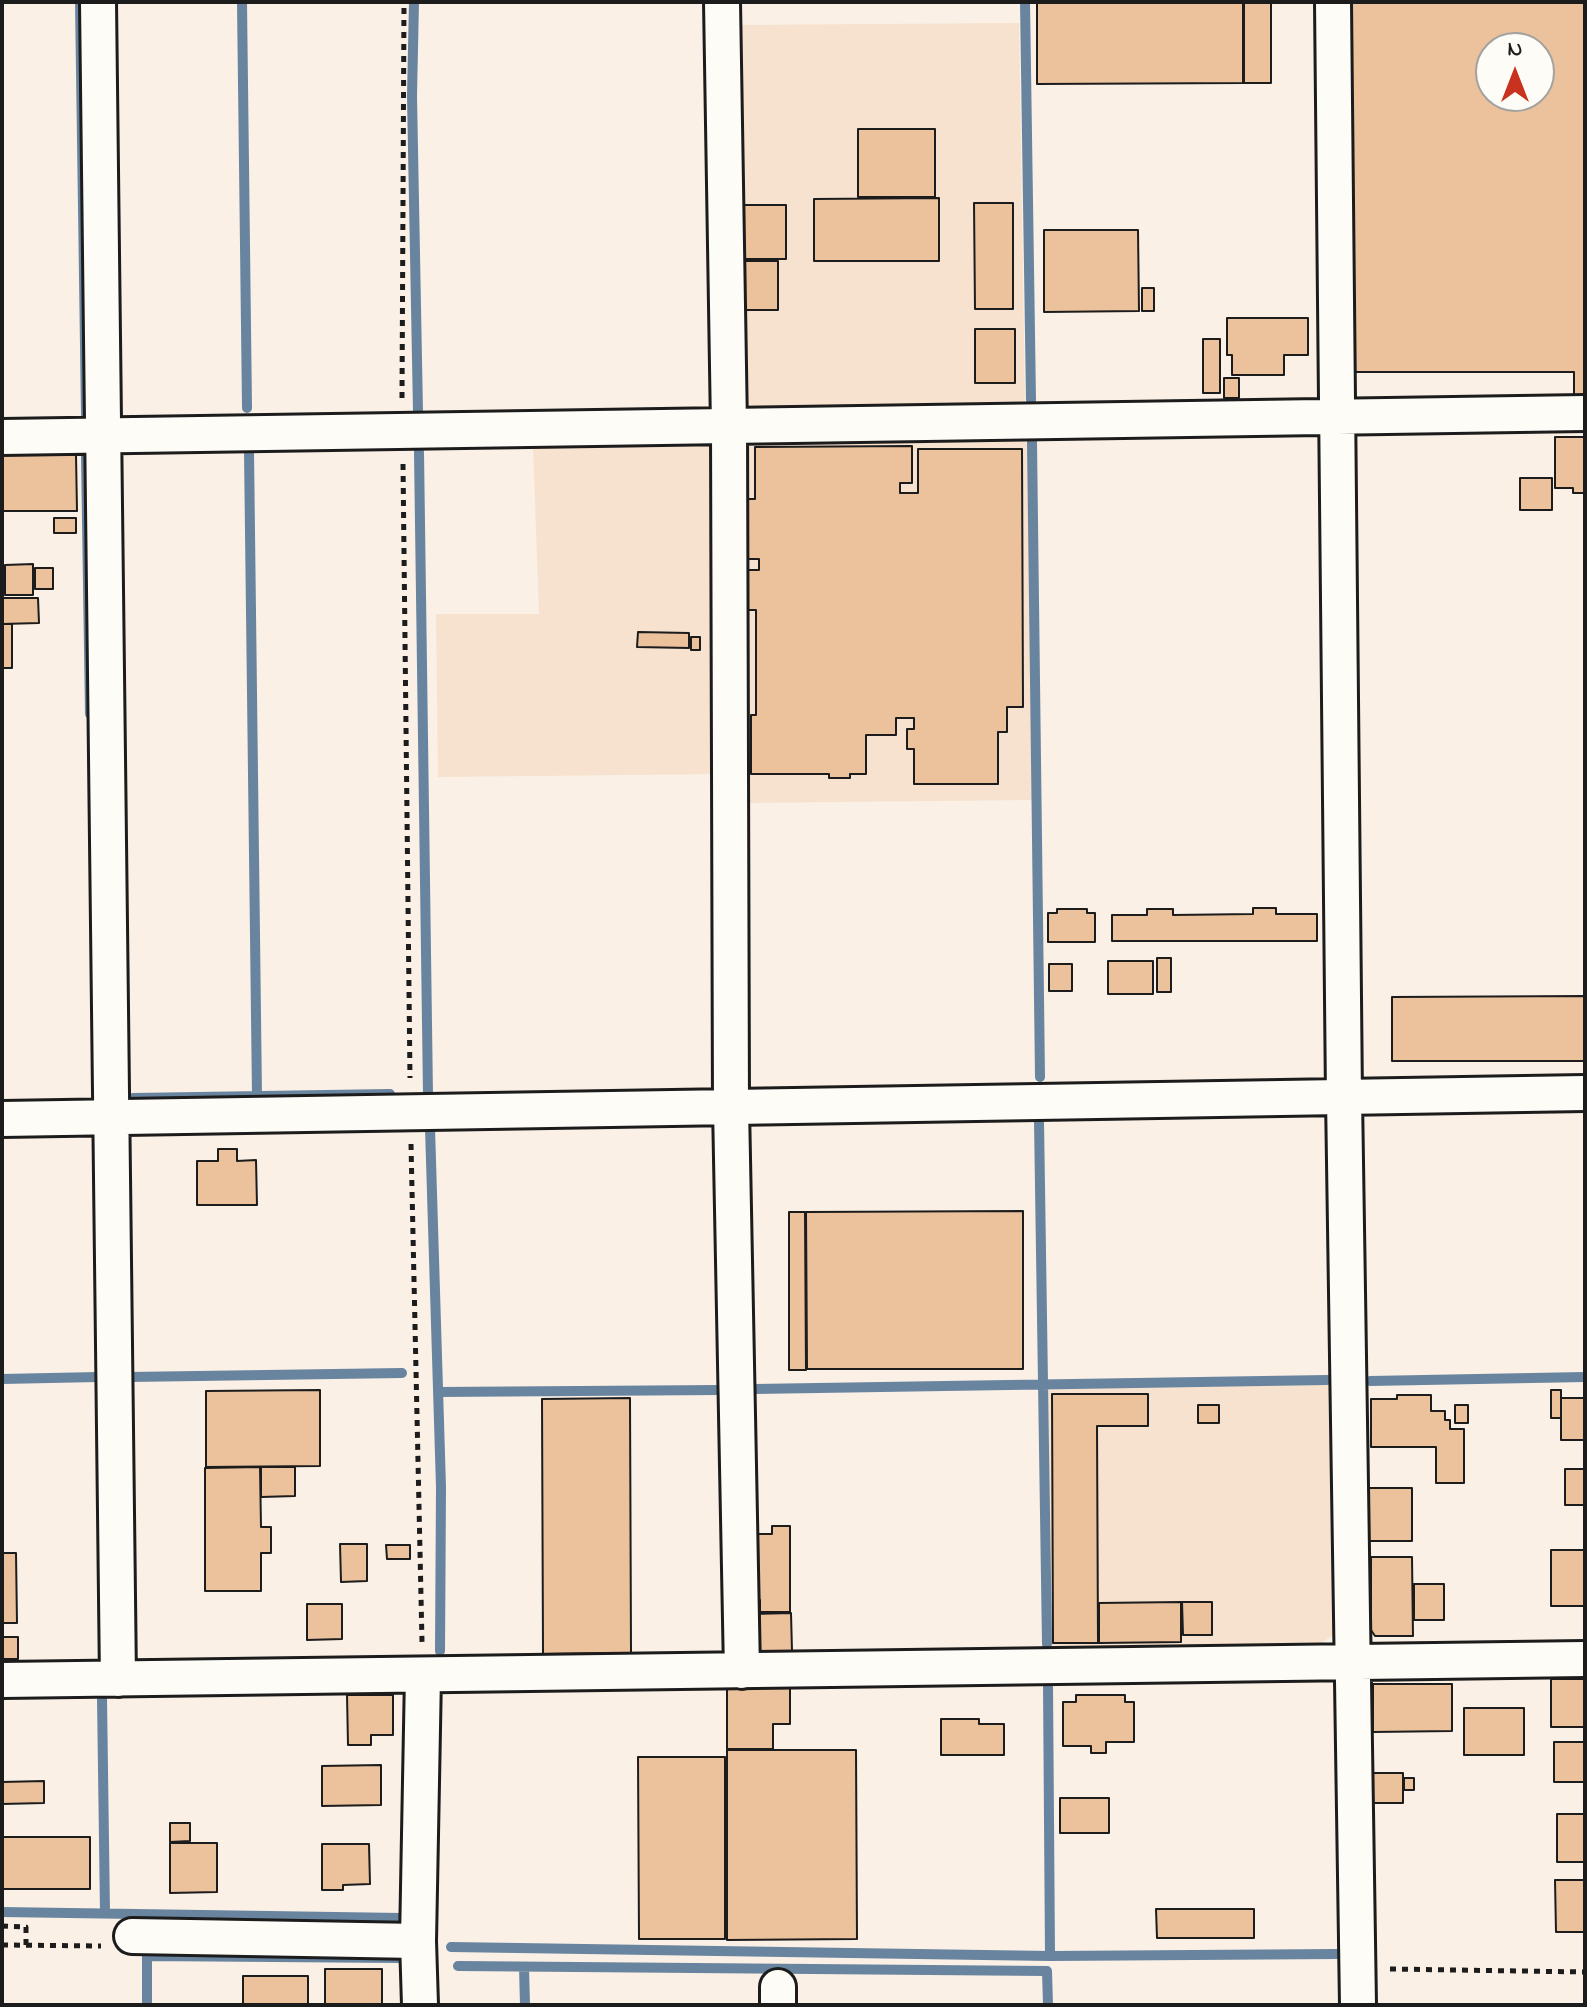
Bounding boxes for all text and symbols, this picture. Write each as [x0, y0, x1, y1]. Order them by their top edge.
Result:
north arrow [1475, 32, 1555, 112]
text: N [1508, 34, 1522, 66]

